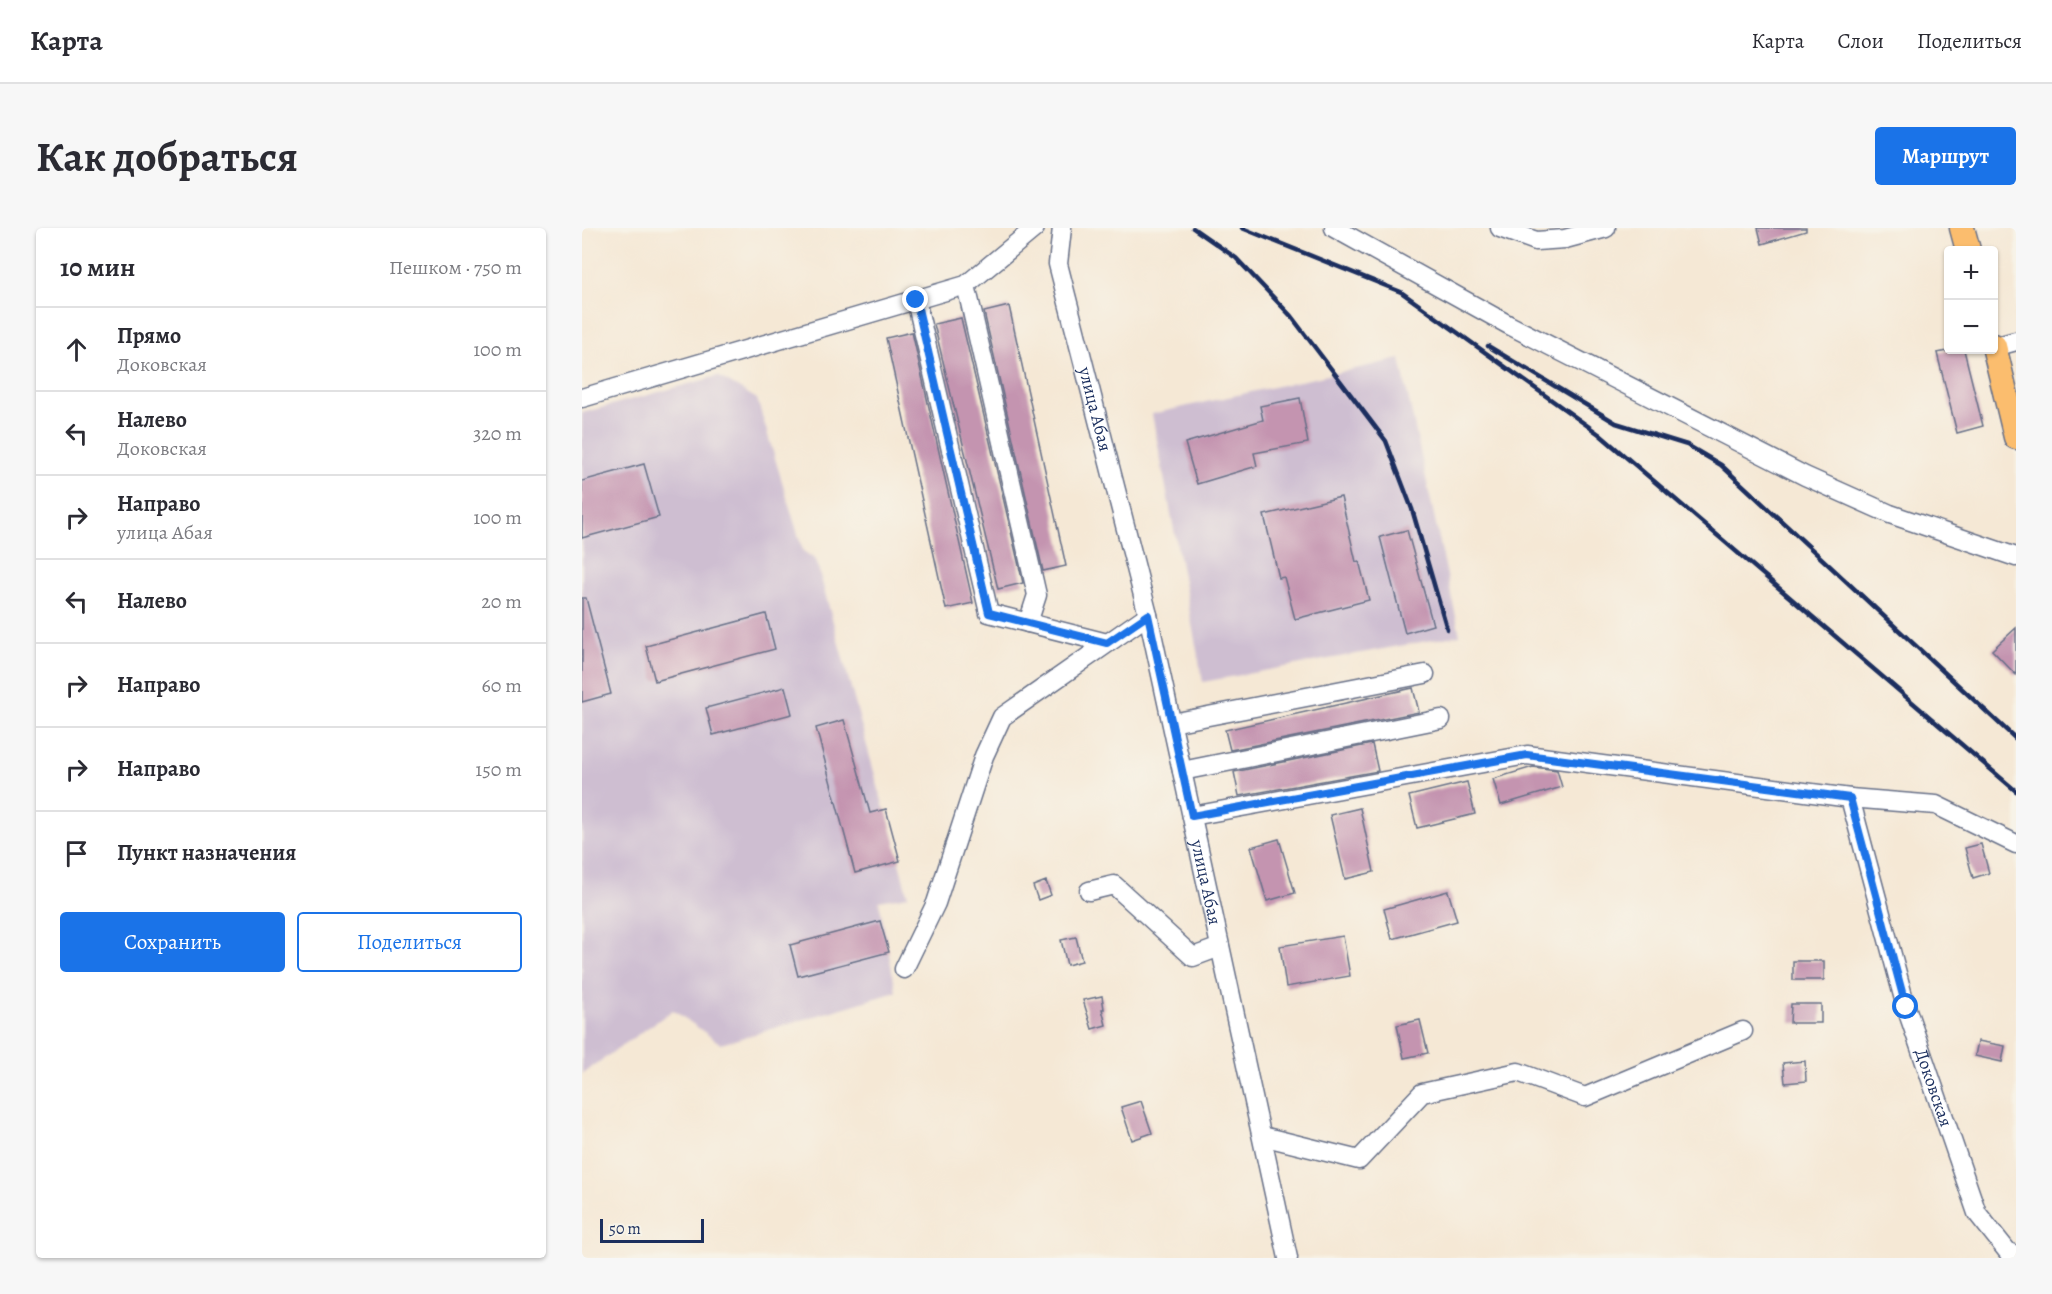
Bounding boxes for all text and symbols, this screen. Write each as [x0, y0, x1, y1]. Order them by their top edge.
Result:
text: Карта [30, 22, 103, 60]
text: Карта [1751, 27, 1804, 55]
text: Слои [1837, 27, 1884, 55]
text: Поделиться [1917, 27, 2022, 55]
button: Маршрут [1875, 127, 2016, 185]
text: Как добраться [36, 128, 298, 185]
map controls [1944, 246, 1998, 354]
button: + [1944, 246, 1998, 300]
text: 10 мин [60, 250, 135, 285]
text: Пешком · 750 m [389, 254, 522, 281]
route end [902, 286, 928, 312]
button: − [1944, 300, 1998, 354]
text: Прямо [117, 321, 181, 351]
icon: ahead [60, 333, 93, 366]
text: 100 m [473, 336, 522, 363]
text: Доковская [117, 351, 207, 378]
street label: улица Абая [1073, 363, 1118, 454]
text: Налево [117, 405, 187, 435]
icon: left [60, 417, 93, 450]
text: 320 m [473, 420, 522, 447]
text: Доковская [117, 435, 207, 462]
text: Направо [117, 489, 200, 519]
icon: right [60, 501, 93, 534]
text: 100 m [473, 504, 522, 531]
text: улица Абая [117, 519, 213, 546]
icon: left [60, 585, 93, 618]
text: Налево [117, 586, 187, 616]
text: 20 m [481, 588, 522, 615]
icon: right [60, 669, 93, 702]
text: Направо [117, 670, 200, 700]
text: 60 m [482, 672, 522, 699]
icon: right [60, 753, 93, 786]
text: Направо [117, 754, 200, 784]
text: 150 m [475, 756, 522, 783]
street label: улица Абая [1185, 836, 1227, 927]
icon: arrive [60, 837, 93, 870]
text: Пункт назначения [117, 838, 296, 868]
button: Сохранить [60, 912, 285, 972]
button: Поделиться [297, 912, 522, 972]
route start [1892, 993, 1918, 1019]
street label: Доковская [1909, 1045, 1958, 1130]
scale bar [600, 1216, 704, 1244]
text: 50 m [609, 1218, 641, 1240]

